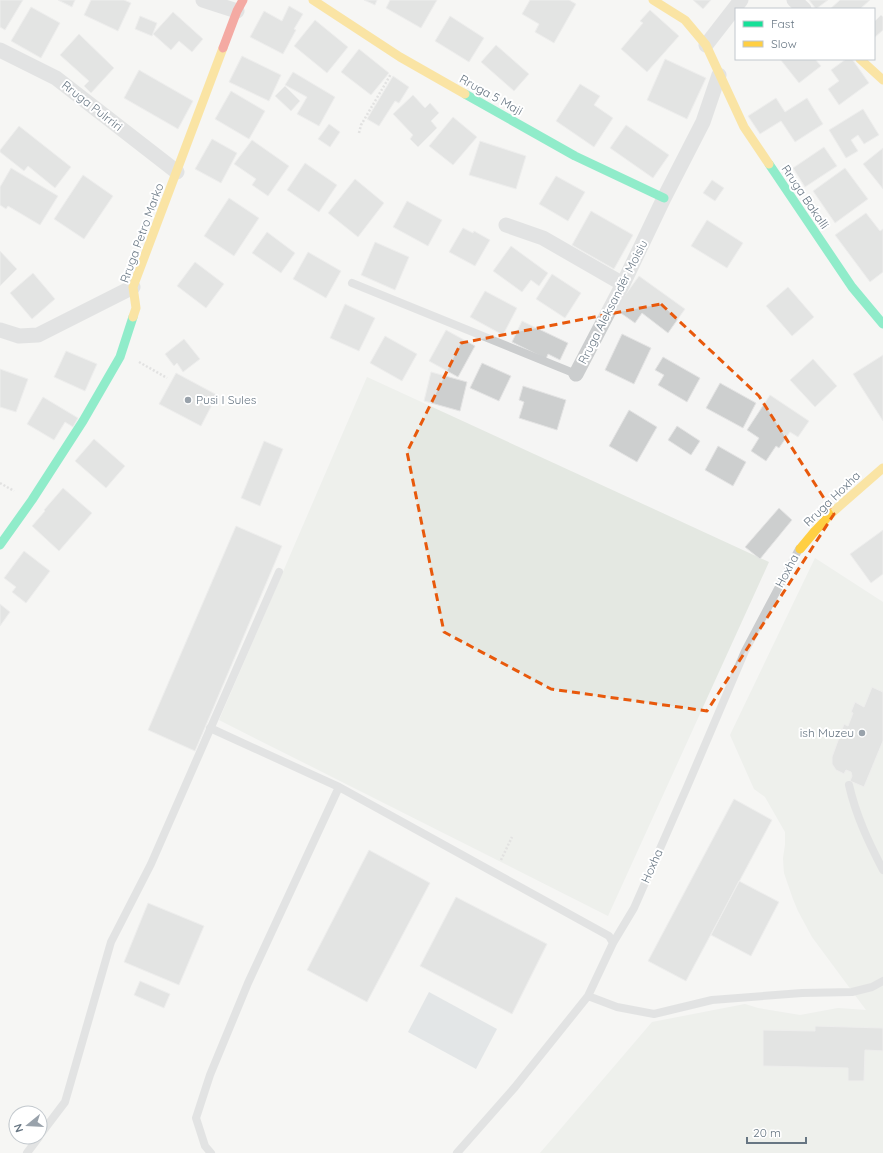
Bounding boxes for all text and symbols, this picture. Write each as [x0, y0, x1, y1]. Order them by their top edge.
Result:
legend [735, 8, 875, 60]
text: Fast [771, 16, 795, 31]
text: Slow [771, 36, 797, 51]
street label: Rruga 5 Maji [457, 71, 526, 118]
street label: Rruga Pulrriri [59, 77, 126, 134]
street label: Rruga Bakalli [778, 162, 832, 232]
street label: Rruga Petro Marko [116, 181, 167, 285]
street label: Rruga Aleksandër Moisiu [575, 237, 650, 366]
place label: Pusi I Sules [196, 392, 257, 407]
marker: Pusi I Sules [183, 395, 193, 405]
street label: Rruga Hoxha [800, 468, 863, 529]
street label: Hoxha [772, 552, 802, 590]
place label: ish Muzeu [800, 725, 854, 740]
marker: ish Muzeu [857, 728, 867, 738]
street label: Hoxha [637, 846, 666, 885]
north arrow [8, 1105, 48, 1145]
scale bar [747, 1119, 806, 1145]
text: N [11, 1122, 26, 1134]
text: 20 m [753, 1125, 781, 1140]

